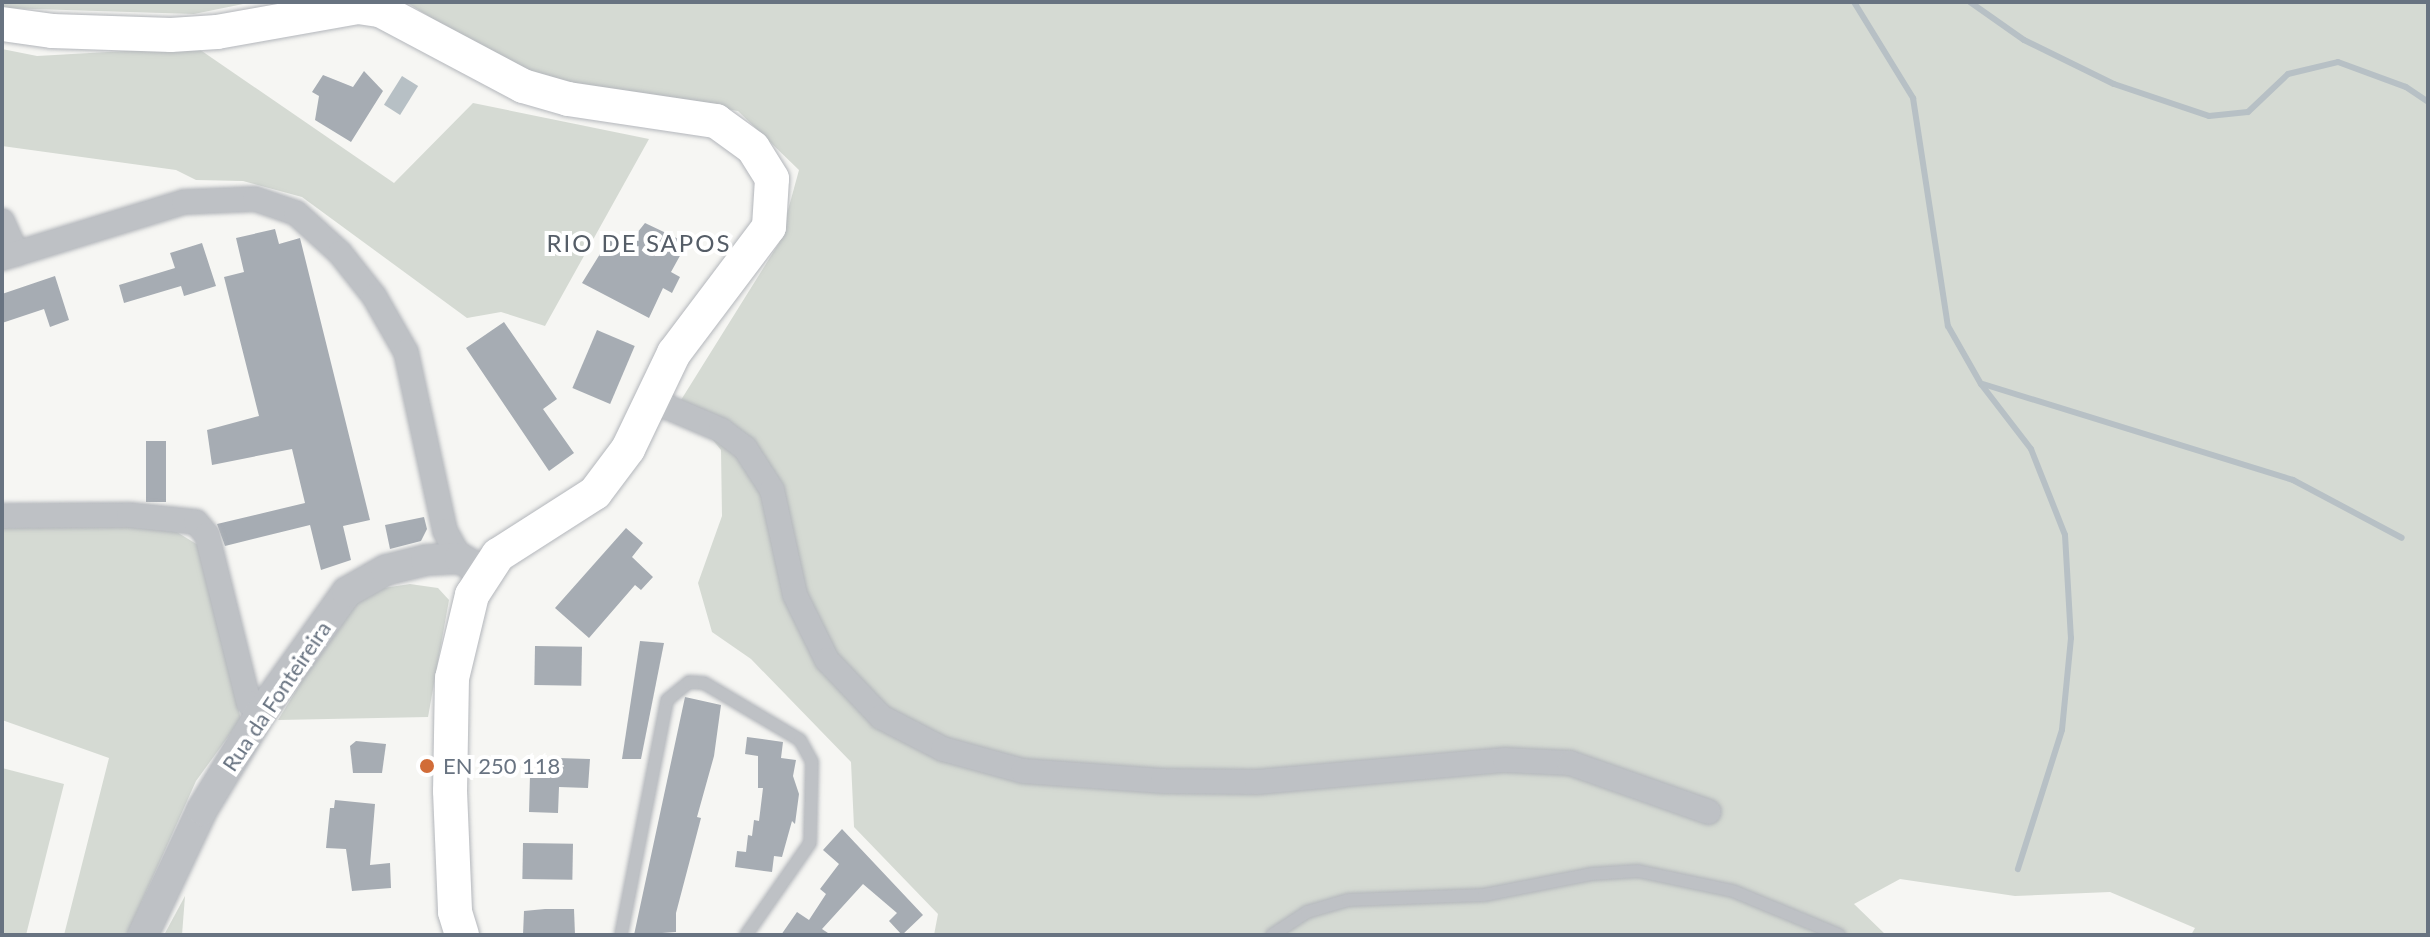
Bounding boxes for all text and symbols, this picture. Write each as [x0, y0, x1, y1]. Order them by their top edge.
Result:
district label: RIO DE SAPOS [547, 229, 731, 257]
street label: Rua da Fonteireira [216, 616, 336, 776]
place label: EN 250 118 [443, 753, 560, 779]
marker: EN 250 118 [418, 757, 436, 775]

